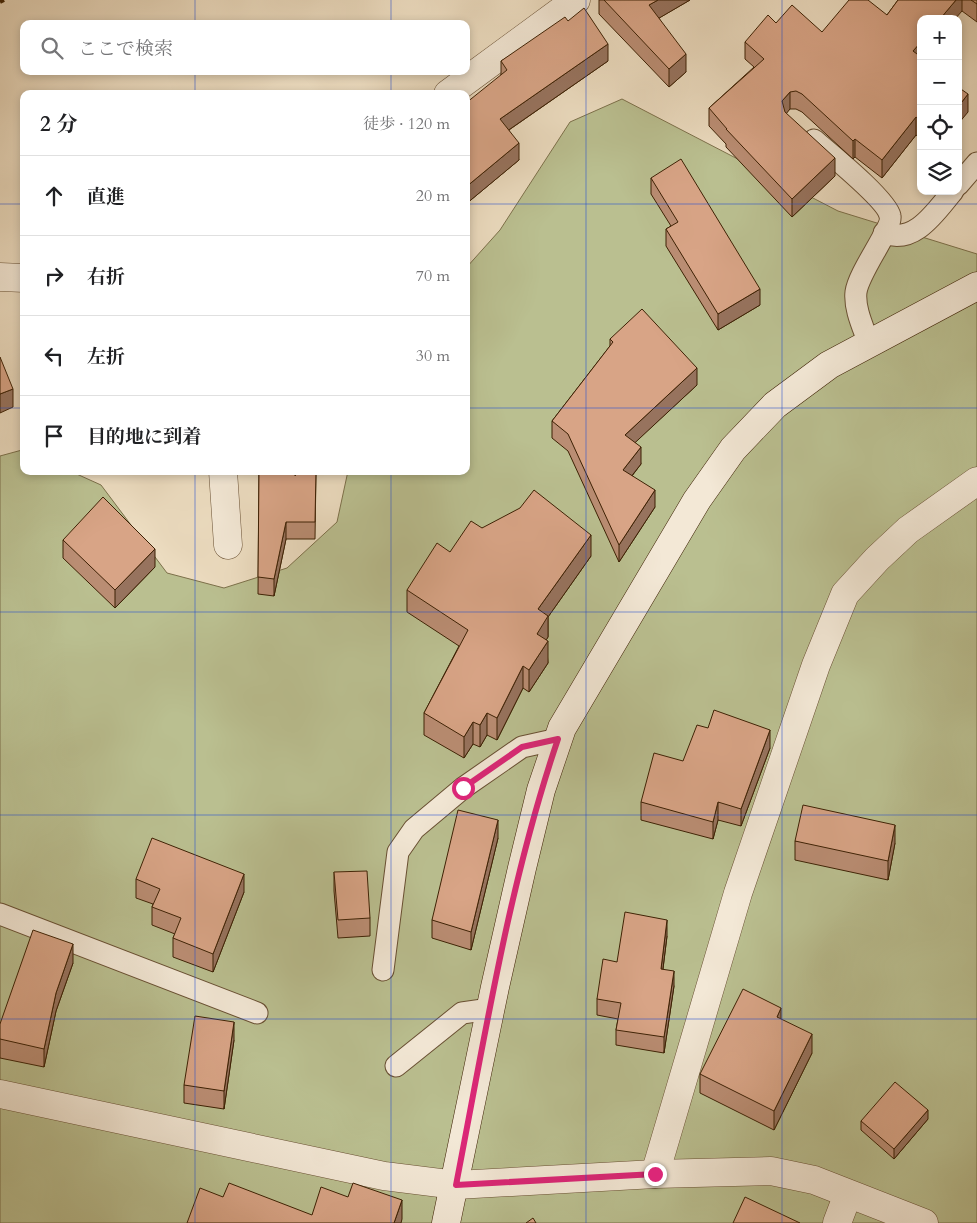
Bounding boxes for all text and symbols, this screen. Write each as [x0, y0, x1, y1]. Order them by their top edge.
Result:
map controls [917, 15, 962, 195]
button: + [917, 15, 962, 60]
search box [20, 20, 470, 75]
icon: search [38, 34, 66, 62]
text: ここで検索 [78, 36, 173, 62]
button: − [917, 60, 962, 105]
button: locate [917, 105, 962, 150]
text: 2 分 [40, 110, 77, 139]
text: 徒歩 · 120 m [363, 113, 450, 135]
button: layers [917, 150, 962, 195]
icon: ahead [40, 182, 68, 210]
text: 直進 [87, 184, 125, 210]
text: 20 m [416, 185, 450, 207]
icon: right [40, 262, 68, 290]
text: 右折 [87, 264, 125, 290]
text: 70 m [416, 265, 450, 287]
icon: left [40, 342, 68, 370]
text: 左折 [87, 344, 125, 370]
text: 30 m [416, 345, 450, 367]
icon: arrive [40, 422, 68, 450]
text: 目的地に到着 [87, 424, 201, 450]
route start [452, 777, 475, 800]
route end [644, 1163, 667, 1186]

